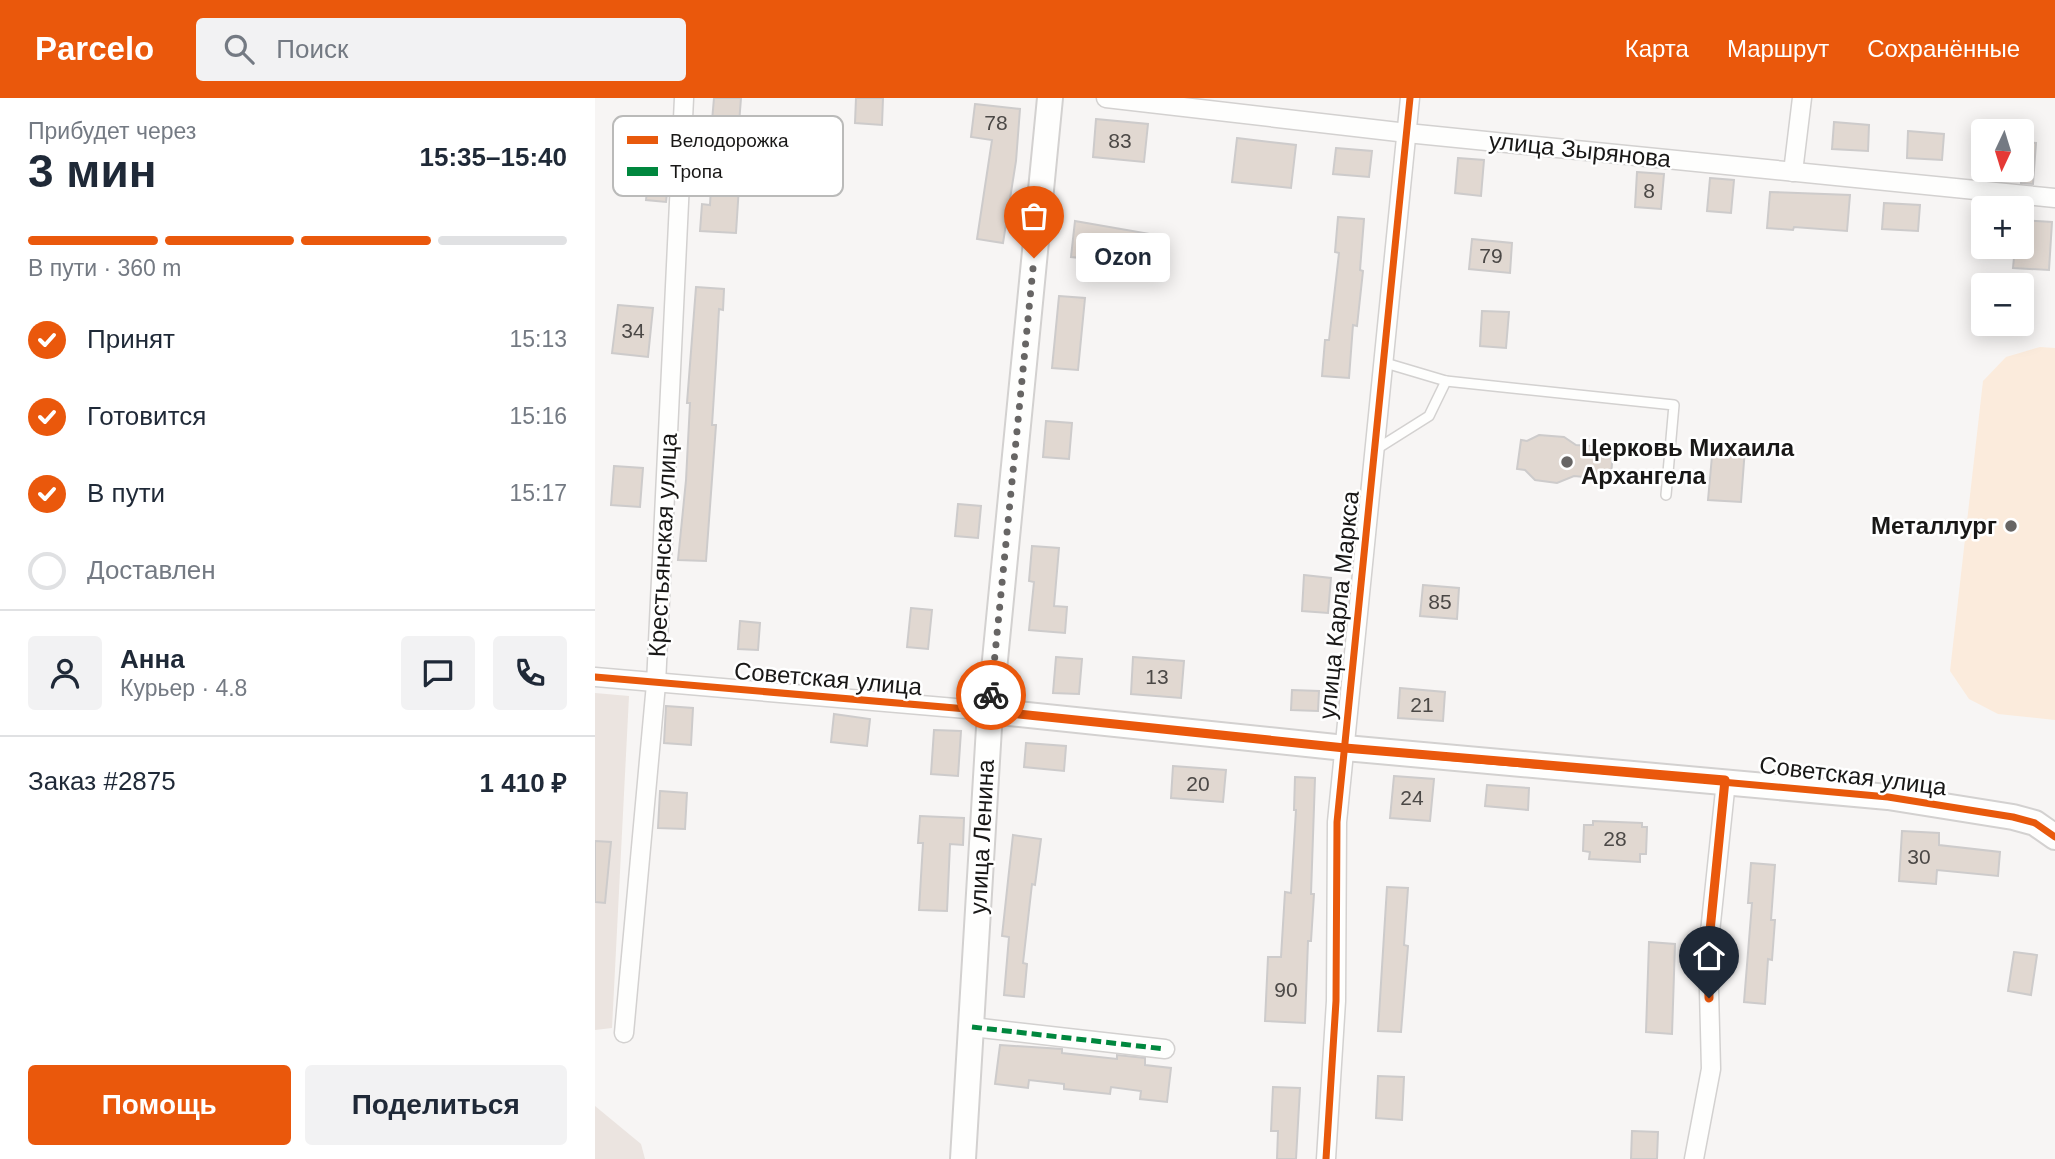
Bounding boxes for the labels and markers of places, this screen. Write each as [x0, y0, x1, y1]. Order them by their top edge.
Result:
pin [1004, 186, 1064, 258]
callout: Ozon [1076, 234, 1171, 282]
place label: Церковь Михаила Архангела [1581, 434, 1795, 489]
marker: Церковь Михаила Архангела [1559, 454, 1575, 470]
place label: Металлург [1871, 512, 1997, 539]
marker: Металлург [2003, 518, 2019, 534]
pin [1679, 926, 1739, 998]

